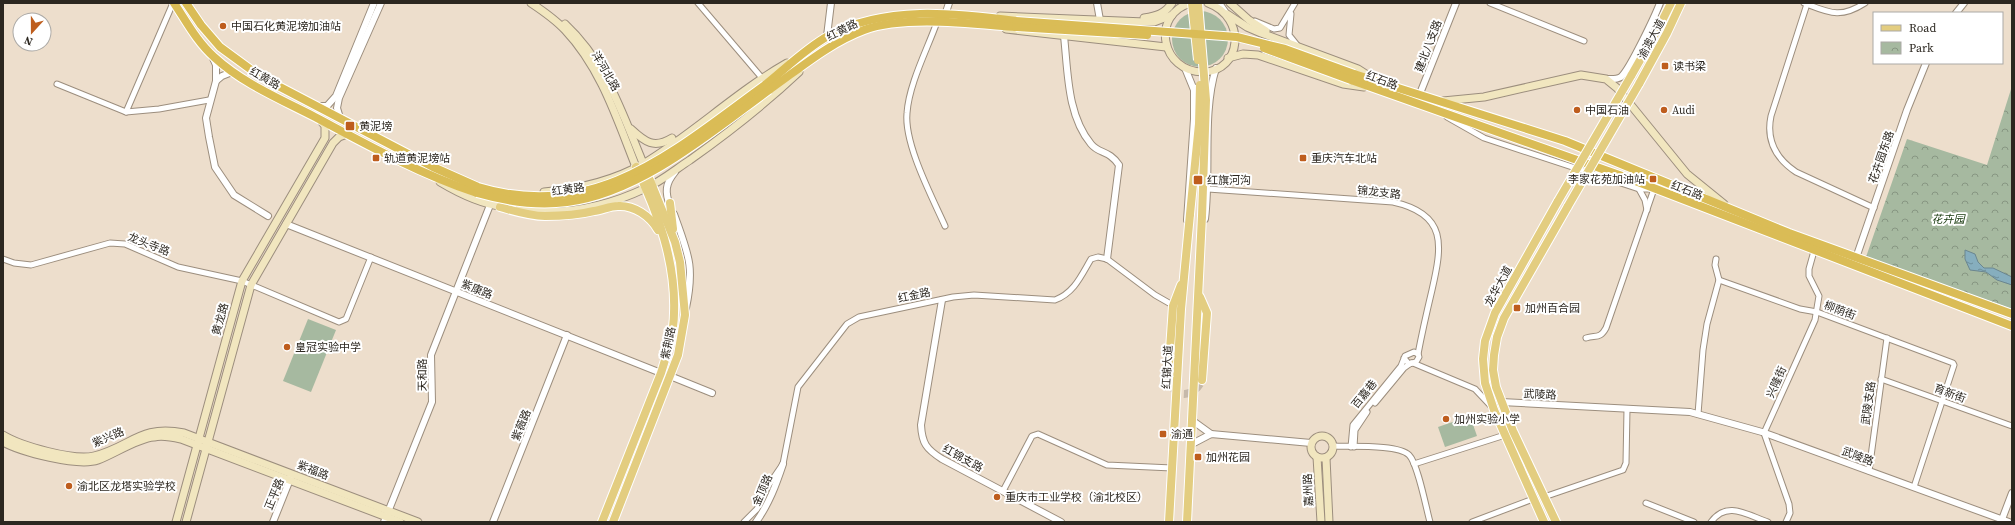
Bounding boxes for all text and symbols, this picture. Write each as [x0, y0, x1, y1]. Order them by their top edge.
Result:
north arrow [12, 12, 52, 52]
legend [1873, 12, 2003, 64]
street label: 红黄路 [824, 16, 860, 45]
street label: 渝澳大道 [1634, 16, 1668, 62]
street label: 建北八支路 [1412, 18, 1445, 75]
place label: 中国石化黄泥塝加油站 [231, 19, 341, 34]
text: Road [1909, 20, 1936, 36]
marker: 中国石化黄泥塝加油站 [218, 21, 228, 31]
text: N [22, 32, 35, 49]
text: Park [1909, 40, 1934, 56]
street label: 洋河北路 [588, 48, 623, 94]
place label: 读书梁 [1673, 59, 1706, 74]
marker: 读书梁 [1660, 61, 1670, 71]
street label: 红黄路 [247, 64, 283, 93]
street label: 红石路 [1364, 68, 1400, 93]
place label: 中国石油 [1585, 103, 1629, 118]
place label: Audi [1672, 103, 1695, 118]
marker: 中国石油 [1572, 105, 1582, 115]
marker: Audi [1659, 105, 1669, 115]
place label: 黄泥塝 [359, 119, 392, 134]
marker: 黄泥塝 [344, 120, 356, 132]
street label: 花卉园东路 [1865, 129, 1898, 186]
place label: 轨道黄泥塝站 [384, 151, 450, 166]
place label: 重庆汽车北站 [1311, 151, 1377, 166]
marker: 轨道黄泥塝站 [371, 153, 381, 163]
marker: 重庆汽车北站 [1298, 153, 1308, 163]
place label: 李家花苑加油站 [1568, 172, 1645, 187]
place label: 红旗河沟 [1207, 173, 1251, 188]
marker: 红旗河沟 [1192, 174, 1204, 186]
marker: 李家花苑加油站 [1648, 174, 1658, 184]
street label: 红石路 [1669, 178, 1705, 203]
street label: 红黄路 [551, 180, 585, 199]
street label: 锦龙支路 [1356, 183, 1402, 202]
park label: 花卉园 [1932, 212, 1966, 227]
street label: 龙头寺路 [126, 230, 172, 259]
street label: 龙华大道 [1481, 263, 1516, 309]
street label: 紫康路 [459, 276, 495, 303]
street label: 红金路 [896, 285, 932, 306]
street label: 柳荫街 [1822, 298, 1858, 323]
street label: 黄龙路 [209, 301, 232, 337]
place label: 加州百合园 [1525, 301, 1580, 316]
marker: 加州百合园 [1512, 303, 1522, 313]
street label: 紫荆路 [658, 325, 679, 361]
place label: 皇冠实验中学 [295, 340, 361, 355]
marker: 皇冠实验中学 [282, 342, 292, 352]
street label: 红锦大道 [1159, 345, 1176, 389]
street label: 天和路 [415, 359, 430, 392]
street label: 兴隆街 [1763, 364, 1790, 400]
street label: 百嘉巷 [1348, 377, 1381, 412]
street label: 武陵支路 [1858, 380, 1879, 426]
street label: 育新街 [1932, 381, 1968, 406]
street label: 武陵路 [1523, 386, 1557, 403]
street label: 紫薇路 [508, 407, 535, 443]
place label: 加州实验小学 [1454, 412, 1520, 427]
marker: 加州实验小学 [1441, 414, 1451, 424]
street label: 紫兴路 [90, 424, 126, 451]
place label: 渝通 [1171, 427, 1193, 442]
marker: 渝通 [1158, 429, 1168, 439]
street label: 红锦支路 [940, 441, 986, 476]
street label: 武陵路 [1840, 444, 1876, 469]
place label: 加州花园 [1206, 450, 1250, 465]
marker: 加州花园 [1193, 452, 1203, 462]
street label: 紫福路 [295, 458, 331, 483]
street label: 金顶路 [749, 472, 776, 508]
street label: 嘉州路 [1300, 473, 1317, 507]
street label: 正平路 [261, 476, 288, 512]
place label: 渝北区龙塔实验学校 [77, 479, 176, 494]
marker: 渝北区龙塔实验学校 [64, 481, 74, 491]
place label: 重庆市工业学校（渝北校区） [1005, 490, 1148, 505]
marker: 重庆市工业学校（渝北校区） [992, 492, 1002, 502]

